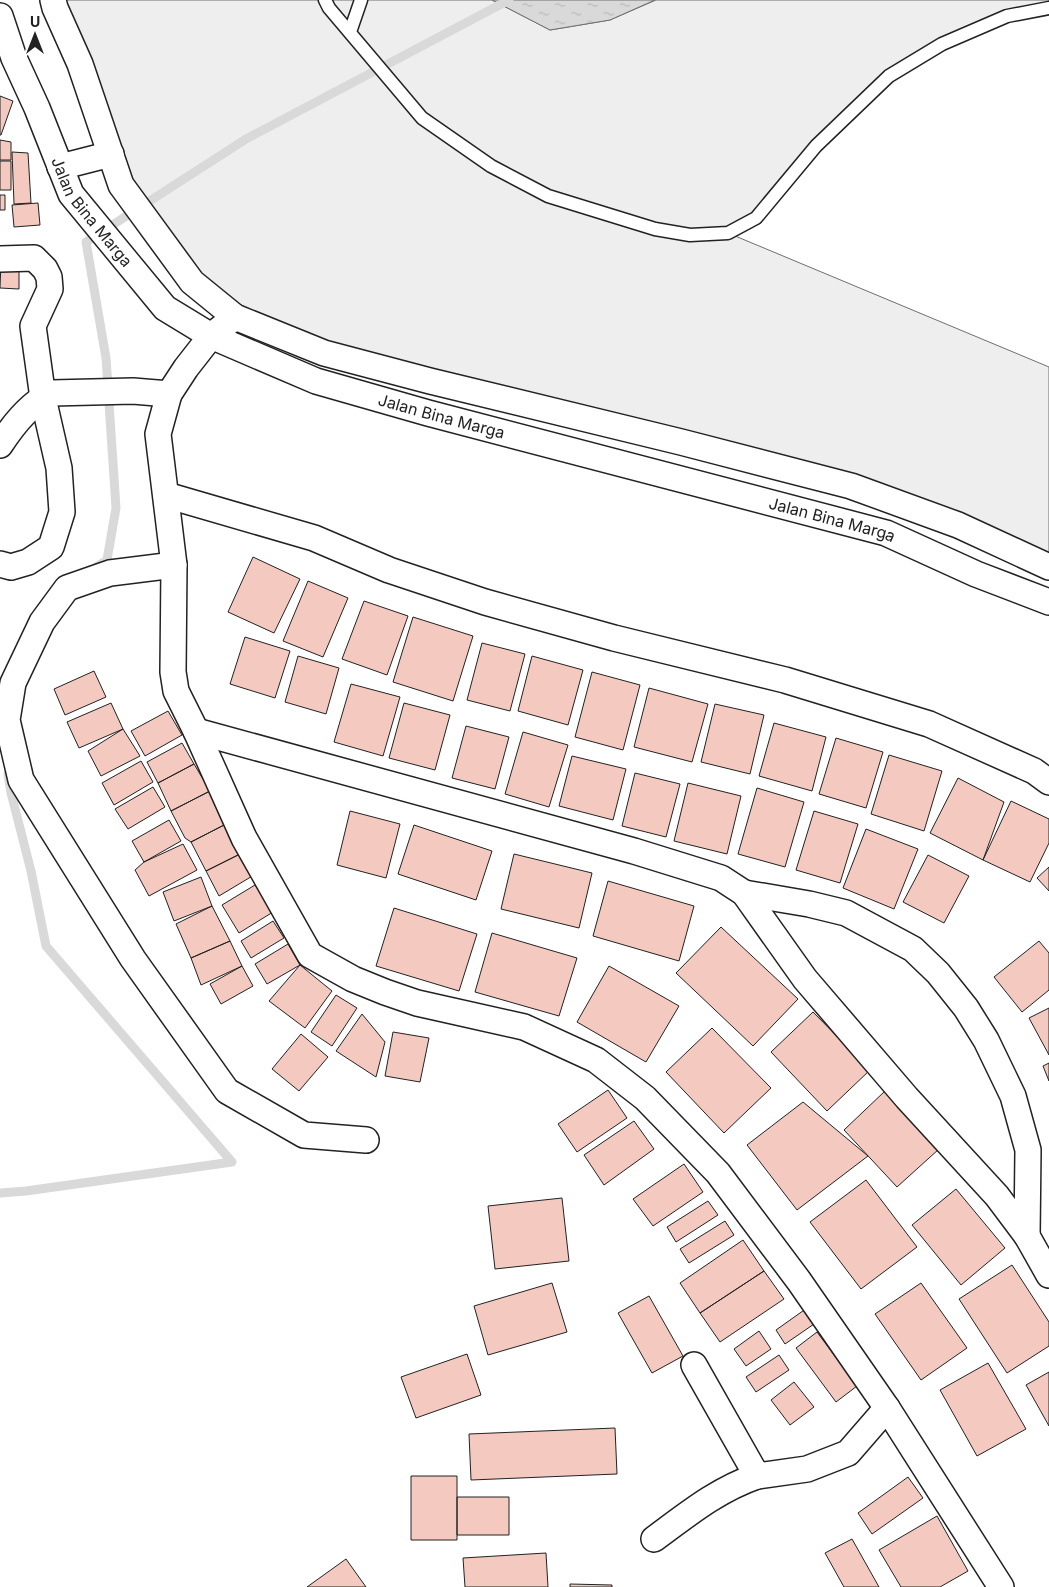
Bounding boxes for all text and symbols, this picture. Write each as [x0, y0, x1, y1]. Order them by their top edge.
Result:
north arrow [10, 10, 60, 60]
text: U [30, 13, 40, 30]
street label: Jalan Bina Marga [47, 154, 137, 271]
street label: Jalan Bina Marga [376, 389, 507, 443]
street label: Jalan Bina Marga [767, 493, 899, 546]

